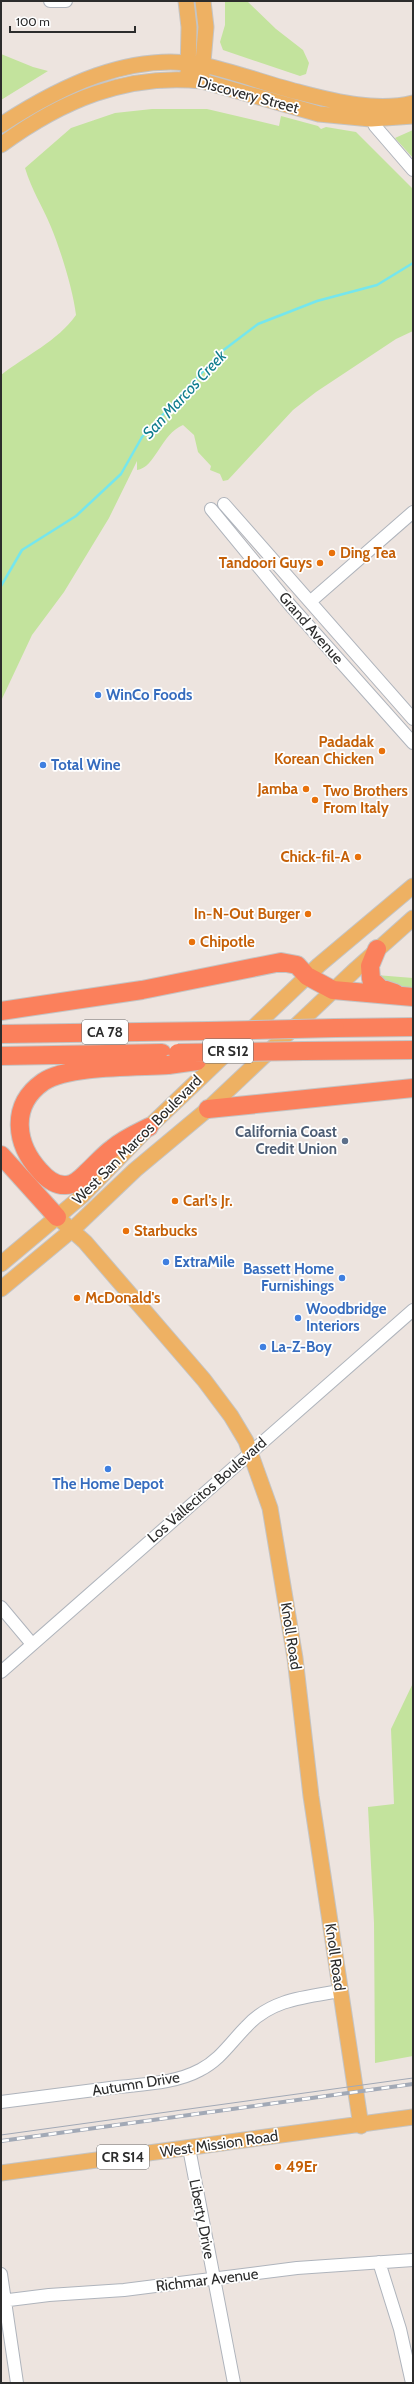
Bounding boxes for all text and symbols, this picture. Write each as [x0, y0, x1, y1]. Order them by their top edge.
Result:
scale bar [10, 8, 135, 34]
text: 100 m [16, 14, 50, 29]
street label: Discovery Street [195, 73, 301, 117]
water label: San Marcos Creek [139, 345, 231, 442]
place label: Ding Tea [340, 544, 396, 562]
marker: Ding Tea [327, 548, 337, 558]
place label: Tandoori Guys [219, 554, 312, 572]
marker: Tandoori Guys [315, 558, 325, 568]
street label: Grand Avenue [275, 588, 347, 668]
place label: WinCo Foods [106, 686, 192, 704]
marker: WinCo Foods [93, 690, 103, 700]
place label: Padadak Korean Chicken [274, 733, 375, 768]
marker: Padadak Korean Chicken [377, 746, 387, 756]
place label: Total Wine [51, 756, 121, 774]
marker: Total Wine [38, 760, 48, 770]
place label: Jamba [256, 780, 299, 798]
place label: Two Brothers From Italy [323, 782, 408, 817]
marker: Jamba [301, 784, 311, 794]
marker: Two Brothers From Italy [310, 795, 320, 805]
place label: Chick-fil-A [280, 848, 351, 866]
marker: Chick-fil-A [353, 852, 363, 862]
place label: In-N-Out Burger [194, 905, 300, 923]
marker: In-N-Out Burger [303, 909, 313, 919]
place label: Chipotle [200, 933, 255, 951]
marker: Chipotle [187, 937, 197, 947]
road number: CA 78 [82, 1020, 128, 1044]
road number: CR S12 [203, 1039, 253, 1063]
street label: West San Marcos Boulevard [69, 1072, 205, 1208]
place label: California Coast Credit Union [235, 1123, 337, 1158]
marker: California Coast Credit Union [340, 1136, 350, 1146]
place label: Carl's Jr. [183, 1192, 233, 1210]
marker: Carl's Jr. [170, 1196, 180, 1206]
place label: Starbucks [134, 1222, 197, 1240]
marker: Starbucks [121, 1226, 131, 1236]
place label: ExtraMile [174, 1253, 235, 1271]
marker: ExtraMile [161, 1257, 171, 1267]
place label: Bassett Home Furnishings [243, 1260, 334, 1295]
marker: Bassett Home Furnishings [337, 1273, 347, 1283]
place label: McDonald's [85, 1289, 160, 1307]
marker: McDonald's [72, 1293, 82, 1303]
place label: Woodbridge Interiors [306, 1300, 387, 1335]
marker: Woodbridge Interiors [293, 1313, 303, 1323]
place label: La-Z-Boy [271, 1338, 333, 1356]
marker: La-Z-Boy [258, 1342, 268, 1352]
street label: Los Vallecitos Boulevard [144, 1433, 270, 1547]
marker: The Home Depot [103, 1464, 113, 1474]
place label: The Home Depot [52, 1475, 164, 1493]
street label: Knoll Road [277, 1601, 305, 1671]
street label: Knoll Road [321, 1922, 349, 1992]
street label: Autumn Drive [91, 2068, 181, 2100]
street label: West Mission Road [159, 2127, 279, 2161]
road number: CR S14 [97, 2145, 149, 2169]
place label: 49Er [286, 2158, 317, 2176]
marker: 49Er [273, 2162, 283, 2172]
street label: Liberty Drive [185, 2177, 219, 2261]
street label: Richmar Avenue [155, 2265, 260, 2295]

